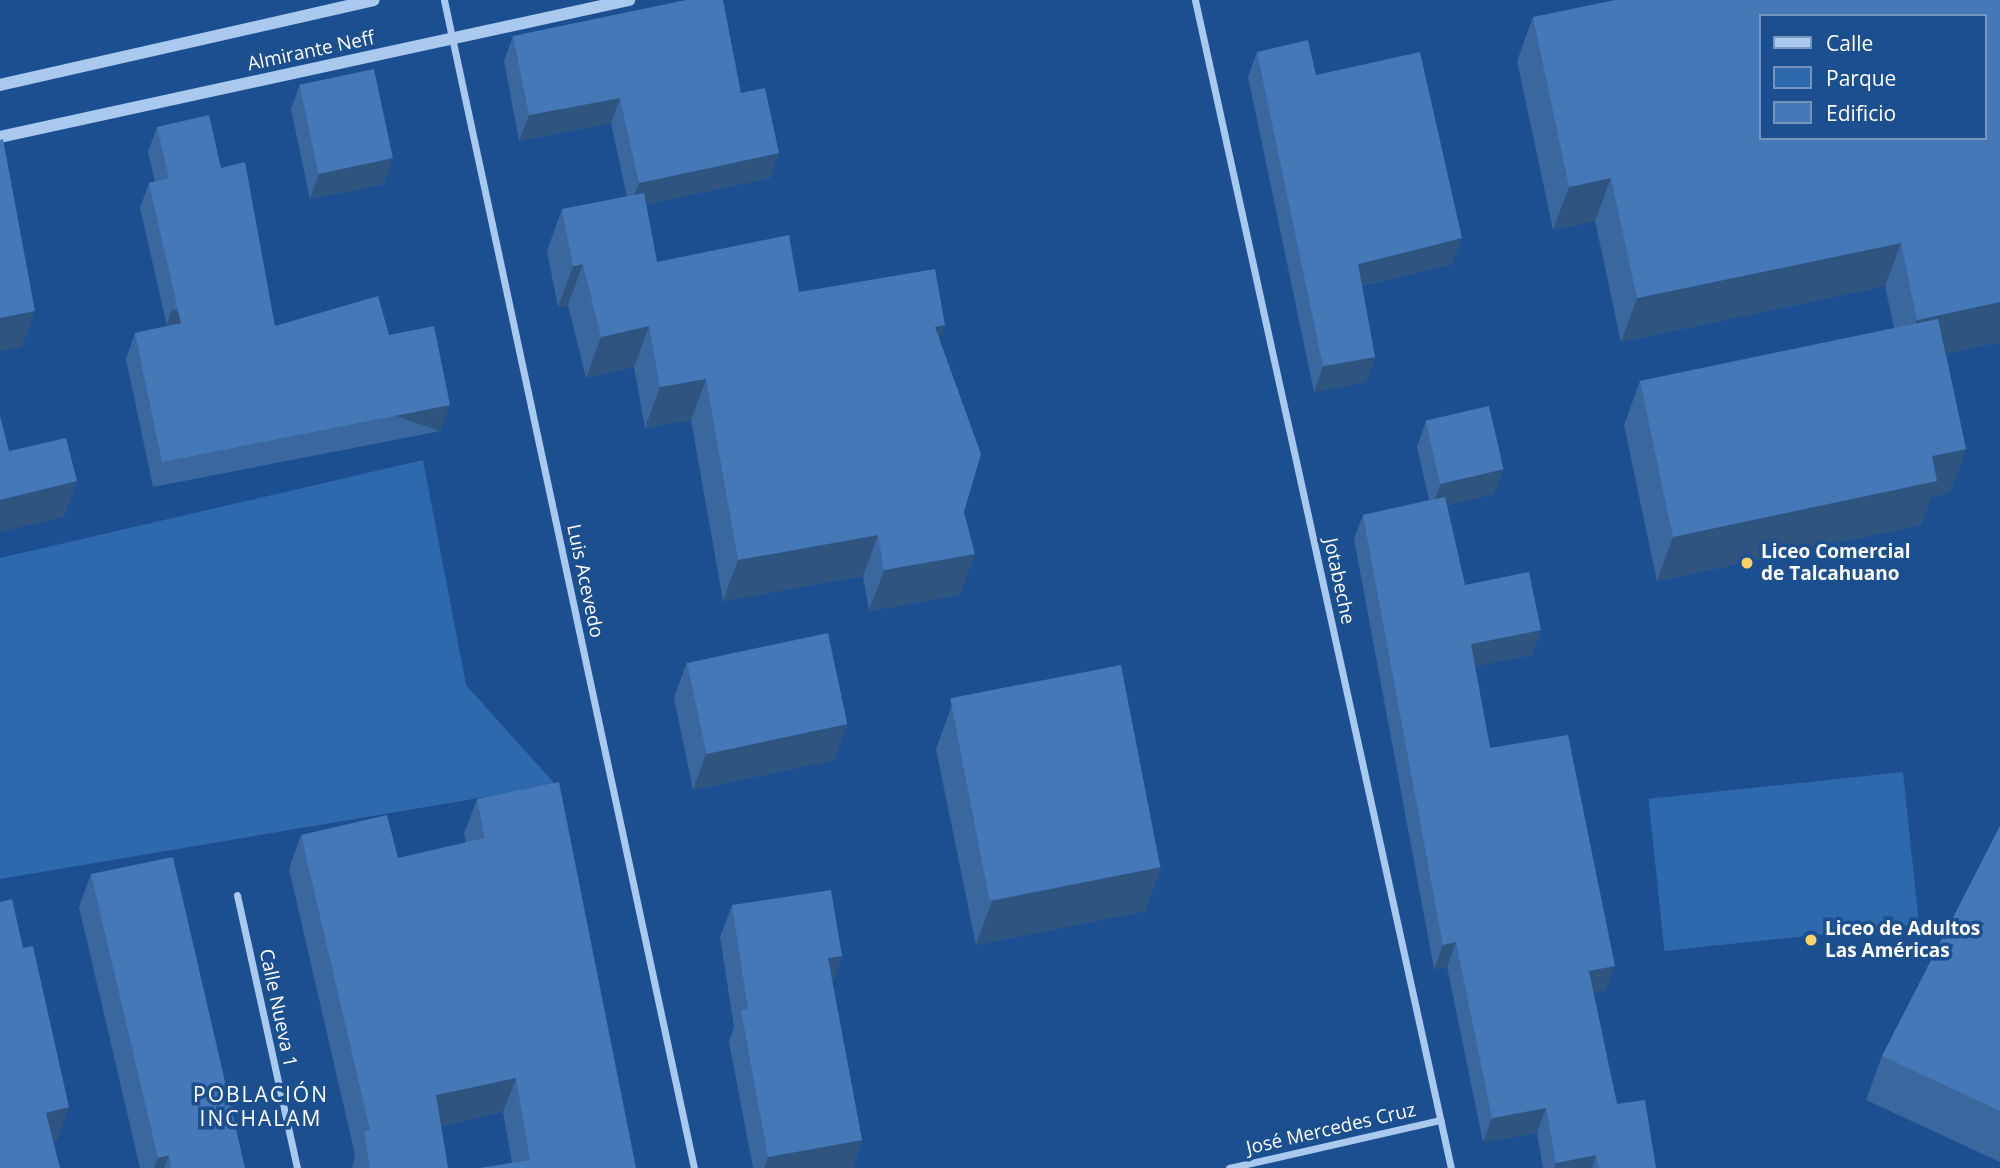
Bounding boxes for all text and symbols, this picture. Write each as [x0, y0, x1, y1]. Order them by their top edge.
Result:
legend [1758, 14, 1986, 140]
street label: Almirante Neff [245, 26, 377, 76]
text: Calle [1826, 29, 1873, 57]
text: Parque [1826, 64, 1896, 92]
text: Edificio [1826, 99, 1896, 127]
street label: Luis Acevedo [562, 522, 608, 640]
street label: Jotabeche [1319, 536, 1359, 626]
place label: Liceo Comercial de Talcahuano [1761, 541, 1910, 585]
marker: Liceo Comercial de Talcahuano [1739, 555, 1755, 571]
place label: Liceo de Adultos Las Américas [1825, 918, 1980, 962]
marker: Liceo de Adultos Las Américas [1803, 932, 1819, 948]
street label: Calle Nueva 1 [254, 947, 302, 1069]
district label: POBLACIÓN INCHALAM [194, 1081, 328, 1131]
street label: José Mercedes Cruz [1244, 1098, 1418, 1160]

